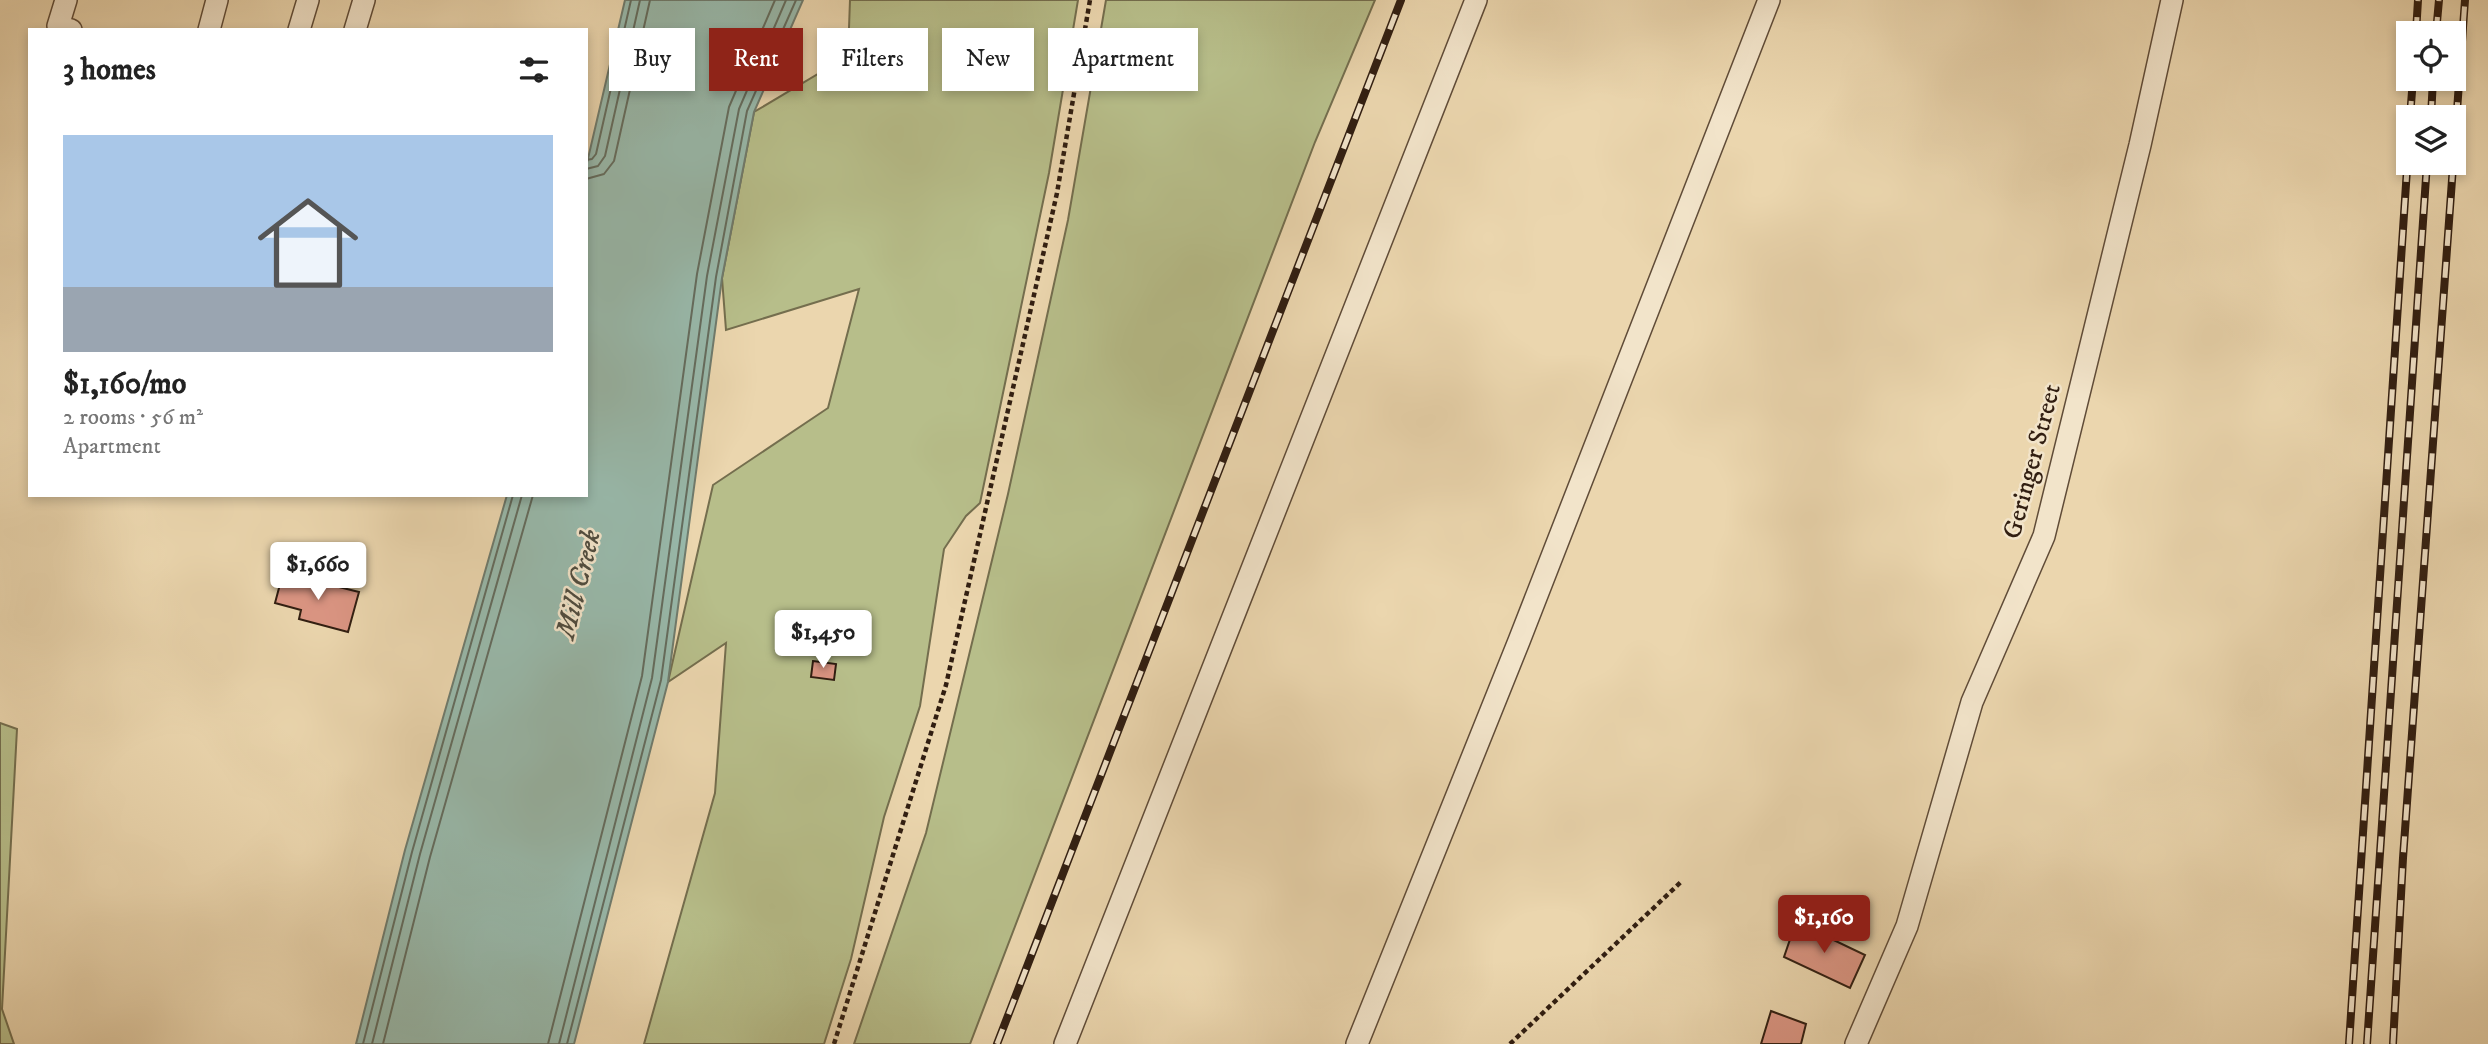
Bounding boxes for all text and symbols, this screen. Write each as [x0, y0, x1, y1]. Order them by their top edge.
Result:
map controls [2396, 21, 2466, 175]
button: locate [2396, 21, 2466, 91]
chip: Buy [609, 28, 695, 91]
chip: Rent [709, 28, 803, 91]
chip: Filters [817, 28, 928, 91]
chip: New [942, 28, 1034, 91]
chip: Apartment [1048, 28, 1198, 91]
icon: filters [515, 51, 553, 89]
text: 3 homes [63, 52, 156, 89]
button: layers [2396, 105, 2466, 175]
icon: home [245, 180, 371, 306]
text: $1,160/mo [63, 366, 186, 403]
street label: Geringer Street [1996, 380, 2069, 542]
text: 2 rooms · 56 m² [63, 403, 203, 432]
text: Apartment [63, 432, 161, 461]
water label: Mill Creek [548, 526, 609, 644]
pin: $1,660 [261, 542, 375, 602]
text: $1,660 [286, 550, 350, 579]
pin: $1,450 [766, 610, 880, 670]
text: $1,450 [791, 618, 855, 647]
pin: $1,160 [1767, 895, 1881, 955]
text: $1,160 [1794, 903, 1854, 932]

